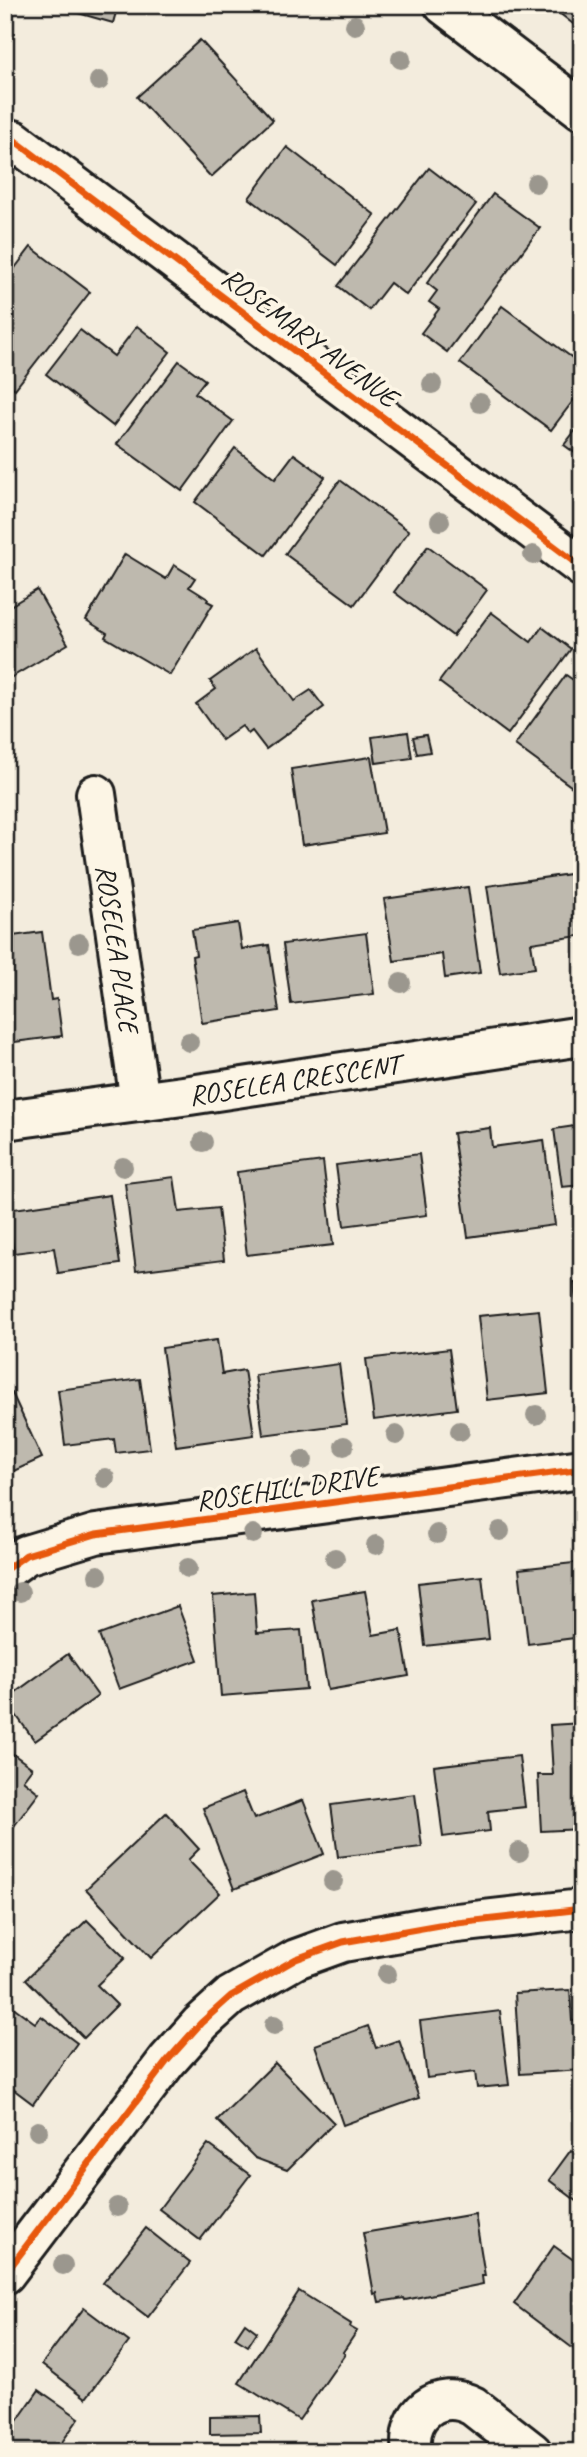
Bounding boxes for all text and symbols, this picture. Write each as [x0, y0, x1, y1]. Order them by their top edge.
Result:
street label: ROSEMARY AVENUE [215, 259, 407, 416]
street label: ROSELEA PLACE [89, 862, 148, 1038]
street label: ROSELEA CRESCENT [186, 1045, 409, 1112]
street label: ROSEHILL DRIVE [194, 1457, 384, 1518]

